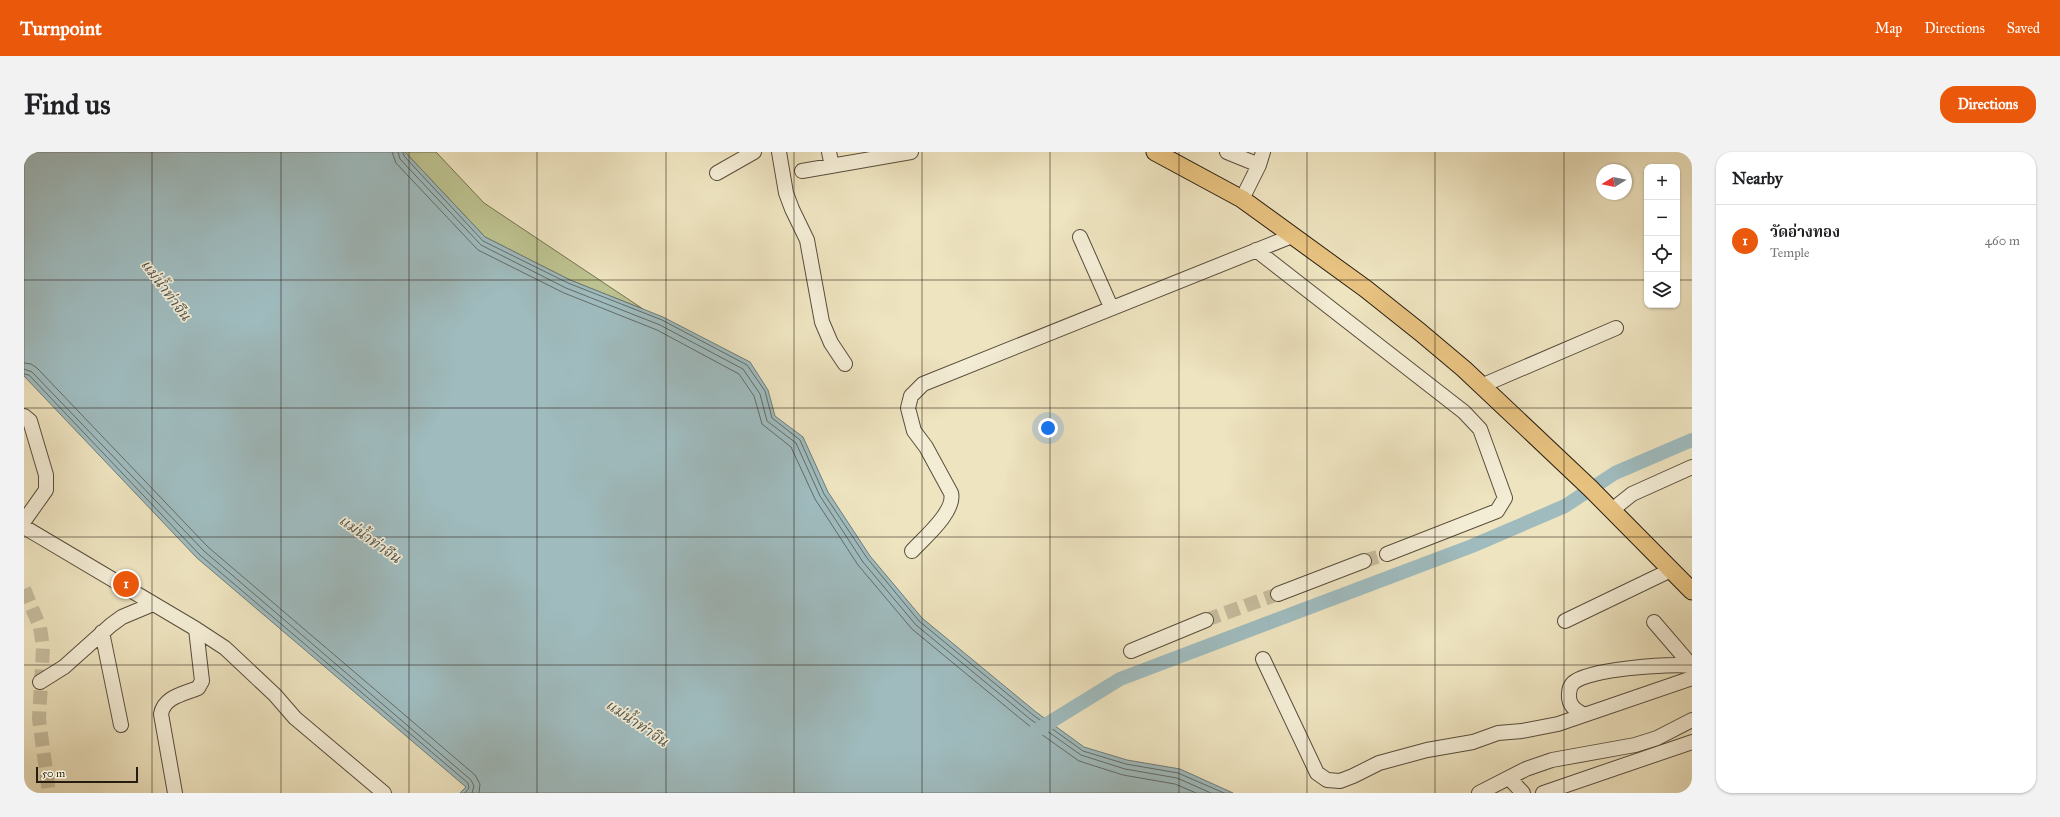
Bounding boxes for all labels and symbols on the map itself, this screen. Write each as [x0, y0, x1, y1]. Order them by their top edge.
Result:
north arrow [1596, 164, 1632, 200]
water label: แม่น้ำท่าจีน [137, 255, 196, 324]
your location [1038, 418, 1058, 438]
water label: แม่น้ำท่าจีน [335, 509, 406, 567]
pin: 1 [113, 569, 139, 599]
water label: แม่น้ำท่าจีน [602, 694, 673, 751]
scale bar [36, 765, 138, 784]

